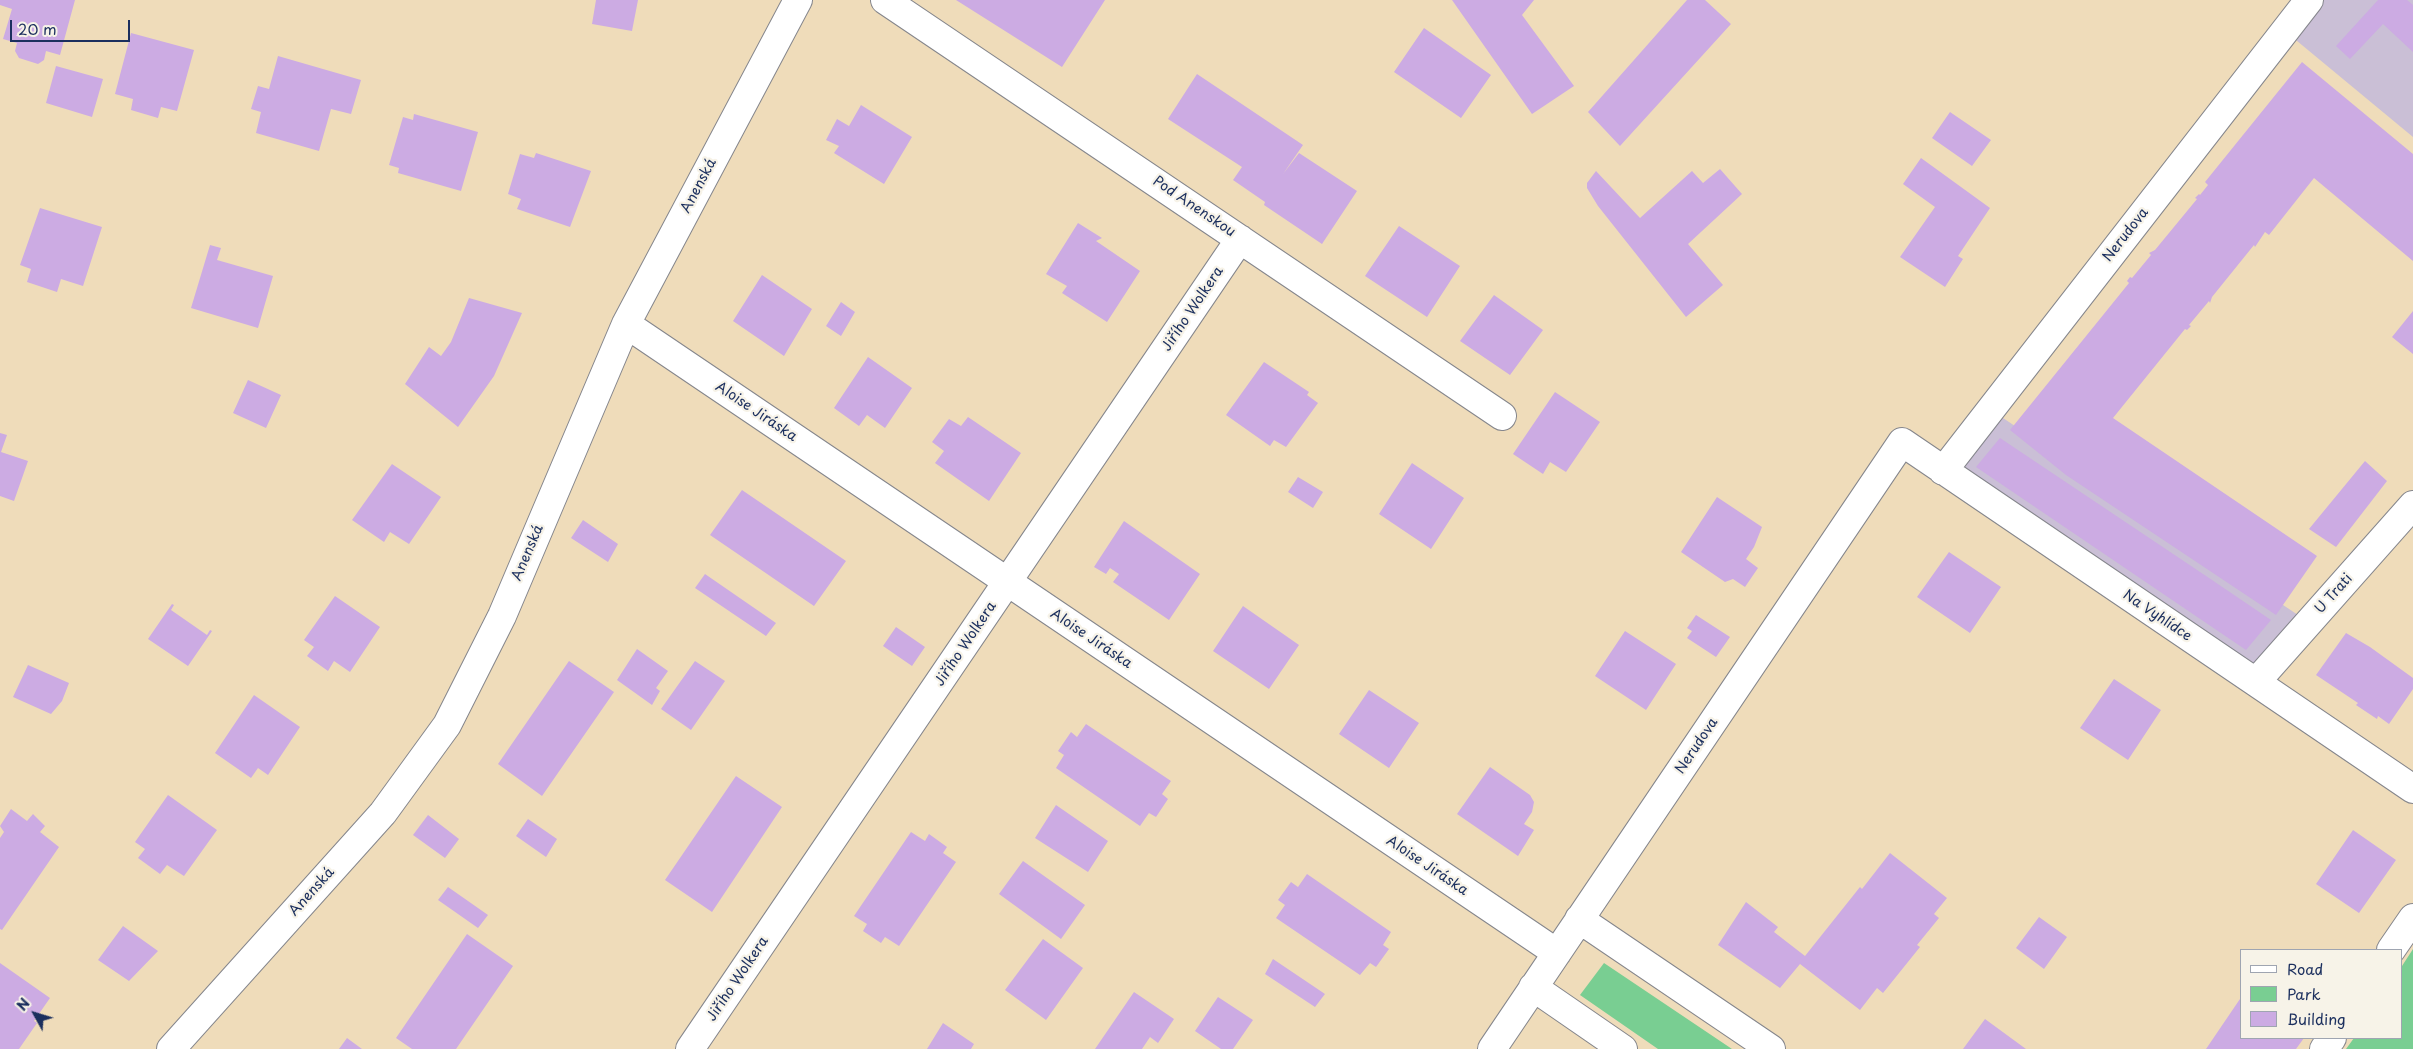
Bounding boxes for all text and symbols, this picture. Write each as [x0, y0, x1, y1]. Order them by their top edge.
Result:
scale bar [12, 10, 132, 42]
text: 20 m [18, 17, 57, 40]
street label: Anenská [678, 156, 720, 216]
street label: Pod Anenskou [1150, 173, 1238, 241]
street label: Nerudova [2100, 205, 2152, 265]
street label: Jiřího Wolkera [1159, 264, 1227, 354]
street label: Aloise Jiráska [712, 379, 800, 445]
street label: Anenská [509, 522, 547, 584]
street label: U Trati [2312, 571, 2356, 617]
street label: Na Vyhlídce [2119, 587, 2195, 645]
street label: Jiřího Wolkera [932, 599, 1000, 689]
street label: Aloise Jiráska [1047, 606, 1135, 672]
street label: Nerudova [1672, 715, 1722, 777]
street label: Aloise Jiráska [1383, 833, 1471, 899]
street label: Anenská [286, 864, 338, 920]
street label: Jiřího Wolkera [704, 934, 772, 1024]
legend [2240, 949, 2403, 1039]
text: Road [2287, 957, 2323, 980]
text: Park [2287, 982, 2321, 1005]
north arrow [10, 989, 60, 1039]
text: N [11, 993, 35, 1015]
text: Building [2287, 1007, 2346, 1030]

